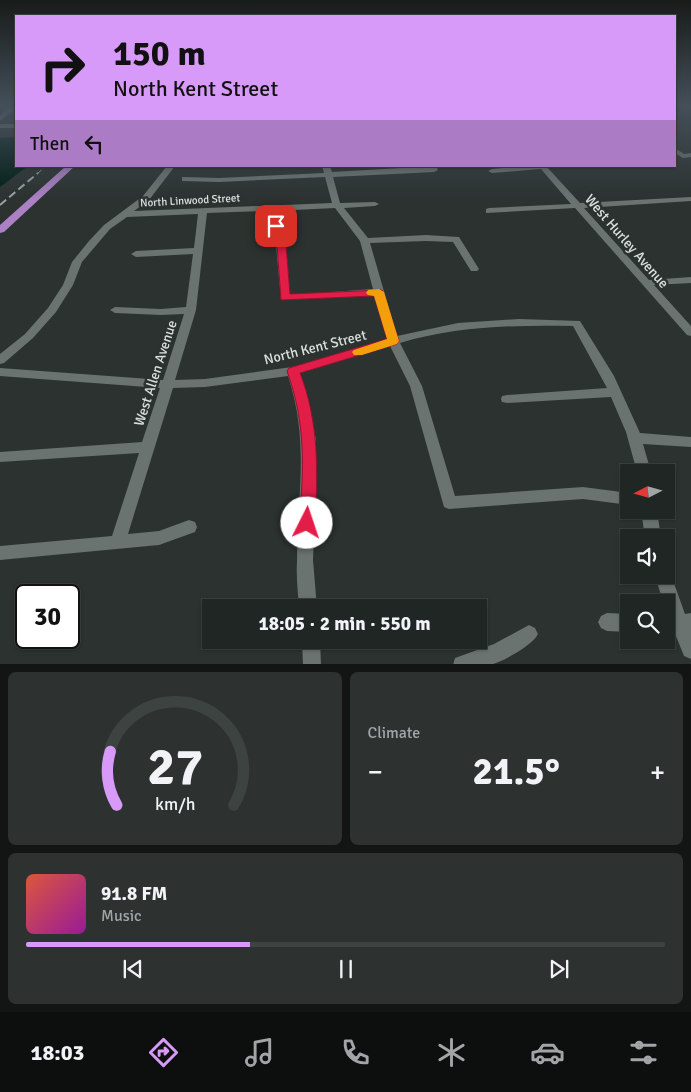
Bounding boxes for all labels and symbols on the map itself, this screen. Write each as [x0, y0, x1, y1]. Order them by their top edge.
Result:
street label: North Linwood Street [140, 191, 241, 210]
street label: West Hurley Avenue [581, 191, 672, 292]
pin [255, 205, 297, 247]
street label: West Allen Avenue [130, 318, 181, 428]
street label: North Kent Street [262, 327, 368, 368]
north arrow [620, 464, 675, 519]
position arrow [280, 496, 332, 548]
speed limit sign: 30 [15, 584, 80, 649]

